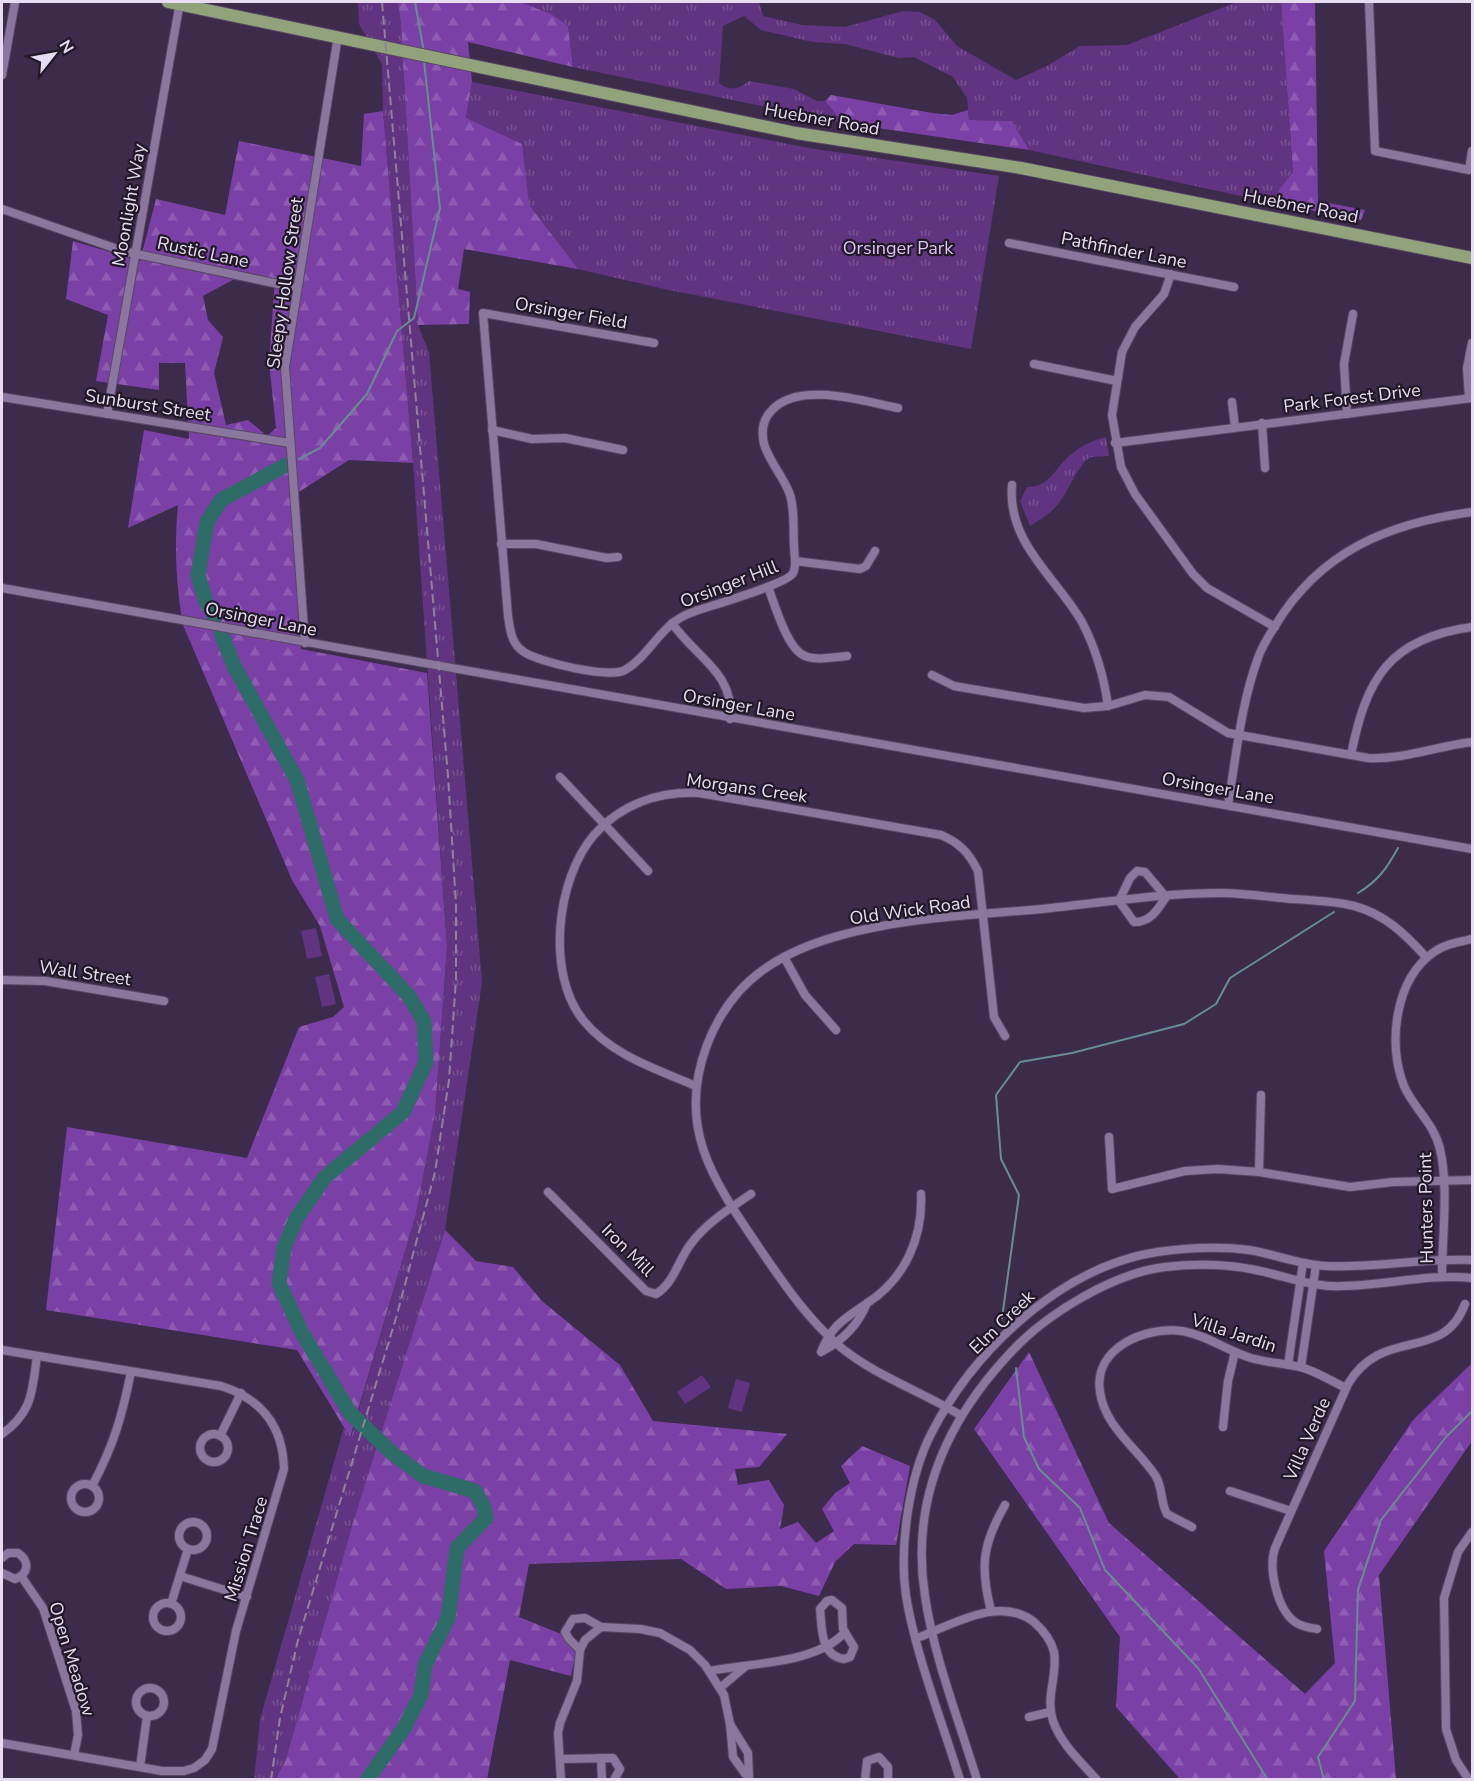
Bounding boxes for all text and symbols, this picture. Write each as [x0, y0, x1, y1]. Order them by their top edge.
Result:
north arrow [24, 24, 84, 84]
text: N [53, 36, 79, 58]
street label: Huebner Road [762, 97, 882, 141]
street label: Moonlight Way [106, 141, 152, 268]
street label: Huebner Road [1241, 183, 1361, 229]
street label: Sleepy Hollow Street [261, 195, 309, 370]
street label: Pathfinder Lane [1059, 226, 1189, 274]
street label: Rustic Lane [155, 231, 251, 273]
park label: Orsinger Park [843, 236, 954, 260]
street label: Orsinger Field [513, 291, 629, 335]
street label: Park Forest Drive [1282, 378, 1422, 418]
street label: Sunburst Street [83, 383, 213, 427]
street label: Orsinger Hill [677, 554, 782, 614]
street label: Orsinger Lane [203, 596, 319, 642]
street label: Orsinger Lane [681, 683, 797, 727]
street label: Orsinger Lane [1160, 766, 1276, 810]
street label: Morgans Creek [685, 768, 810, 809]
street label: Old Wick Road [848, 890, 972, 930]
street label: Wall Street [37, 955, 133, 991]
street label: Hunters Point [1413, 1152, 1439, 1264]
street label: Iron Mill [596, 1218, 660, 1282]
street label: Elm Creek [964, 1284, 1041, 1359]
street label: Villa Jardin [1187, 1308, 1280, 1358]
street label: Villa Verde [1278, 1394, 1336, 1485]
street label: Mission Trace [219, 1493, 273, 1605]
street label: Open Meadow [43, 1599, 101, 1719]

